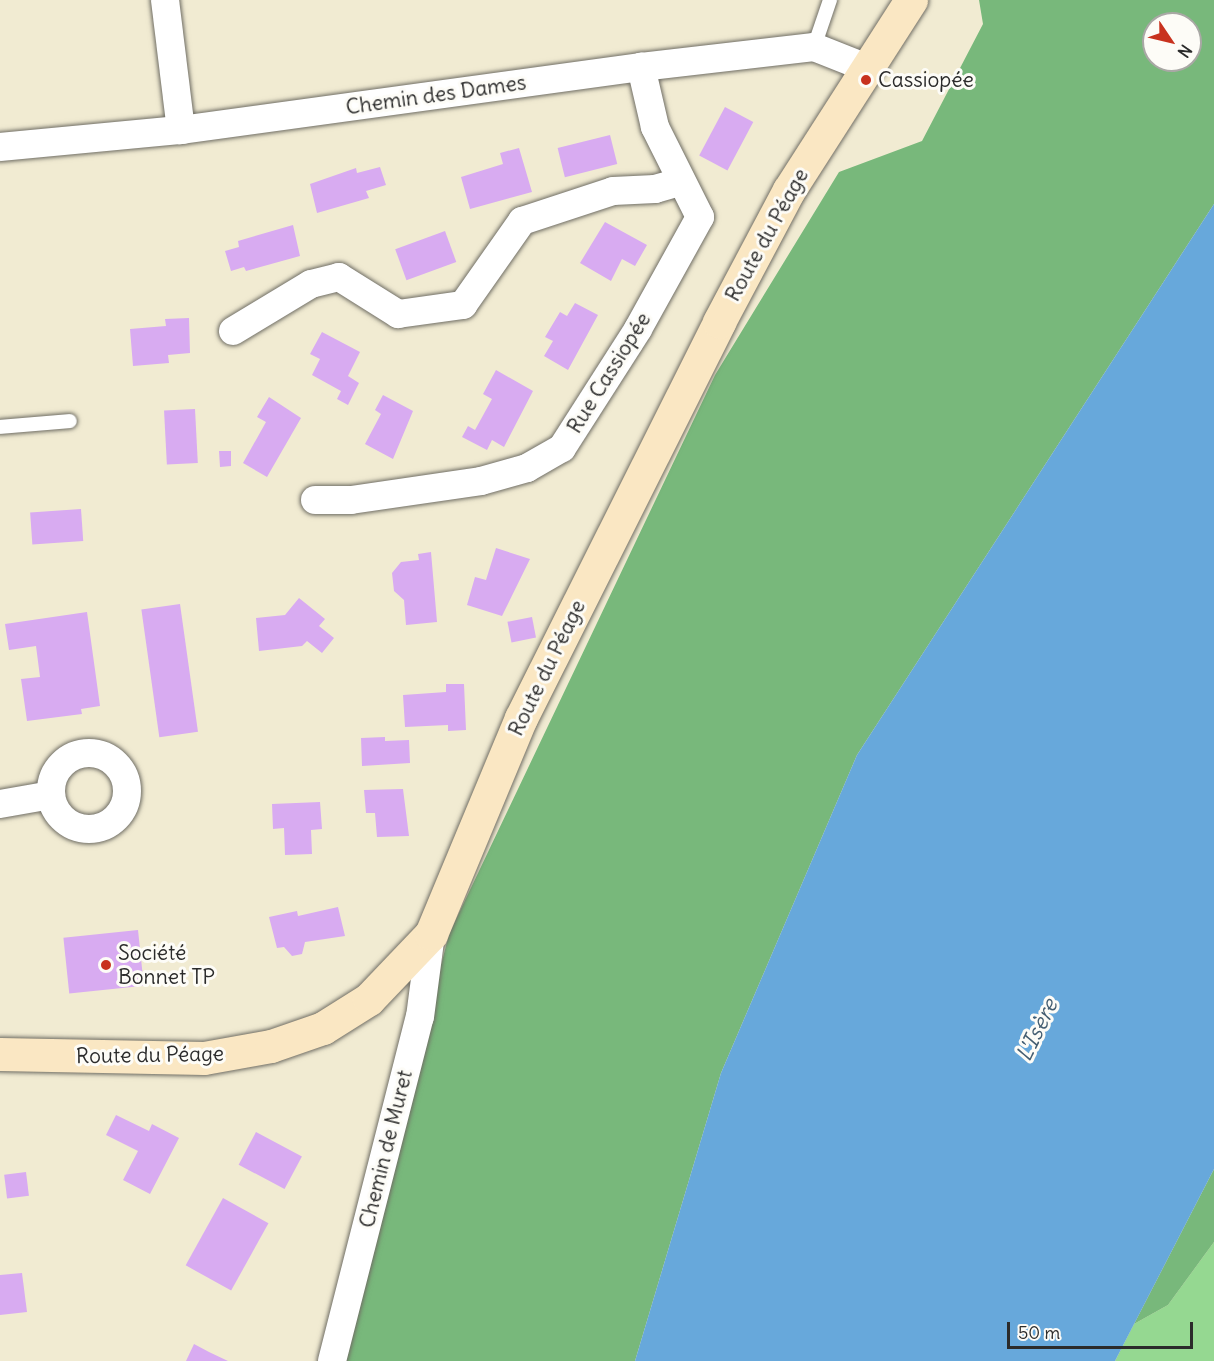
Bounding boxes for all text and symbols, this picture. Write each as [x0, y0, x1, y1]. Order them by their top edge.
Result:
north arrow [1142, 12, 1202, 72]
text: N [1174, 41, 1196, 61]
place label: Cassiopée [878, 67, 974, 93]
street label: Chemin des Dames [344, 70, 528, 120]
marker: Cassiopée [859, 73, 873, 87]
street label: Route du Péage [720, 164, 814, 306]
street label: Rue Cassiopée [562, 308, 656, 438]
street label: Route du Péage [503, 596, 591, 740]
place label: Société Bonnet TP [118, 940, 215, 990]
marker: Société Bonnet TP [99, 958, 113, 972]
water label: L'Isère [1011, 995, 1063, 1065]
street label: Route du Péage [76, 1041, 224, 1069]
street label: Chemin de Muret [354, 1068, 418, 1230]
scale bar [1010, 1310, 1196, 1348]
text: 50 m [1018, 1321, 1060, 1344]

